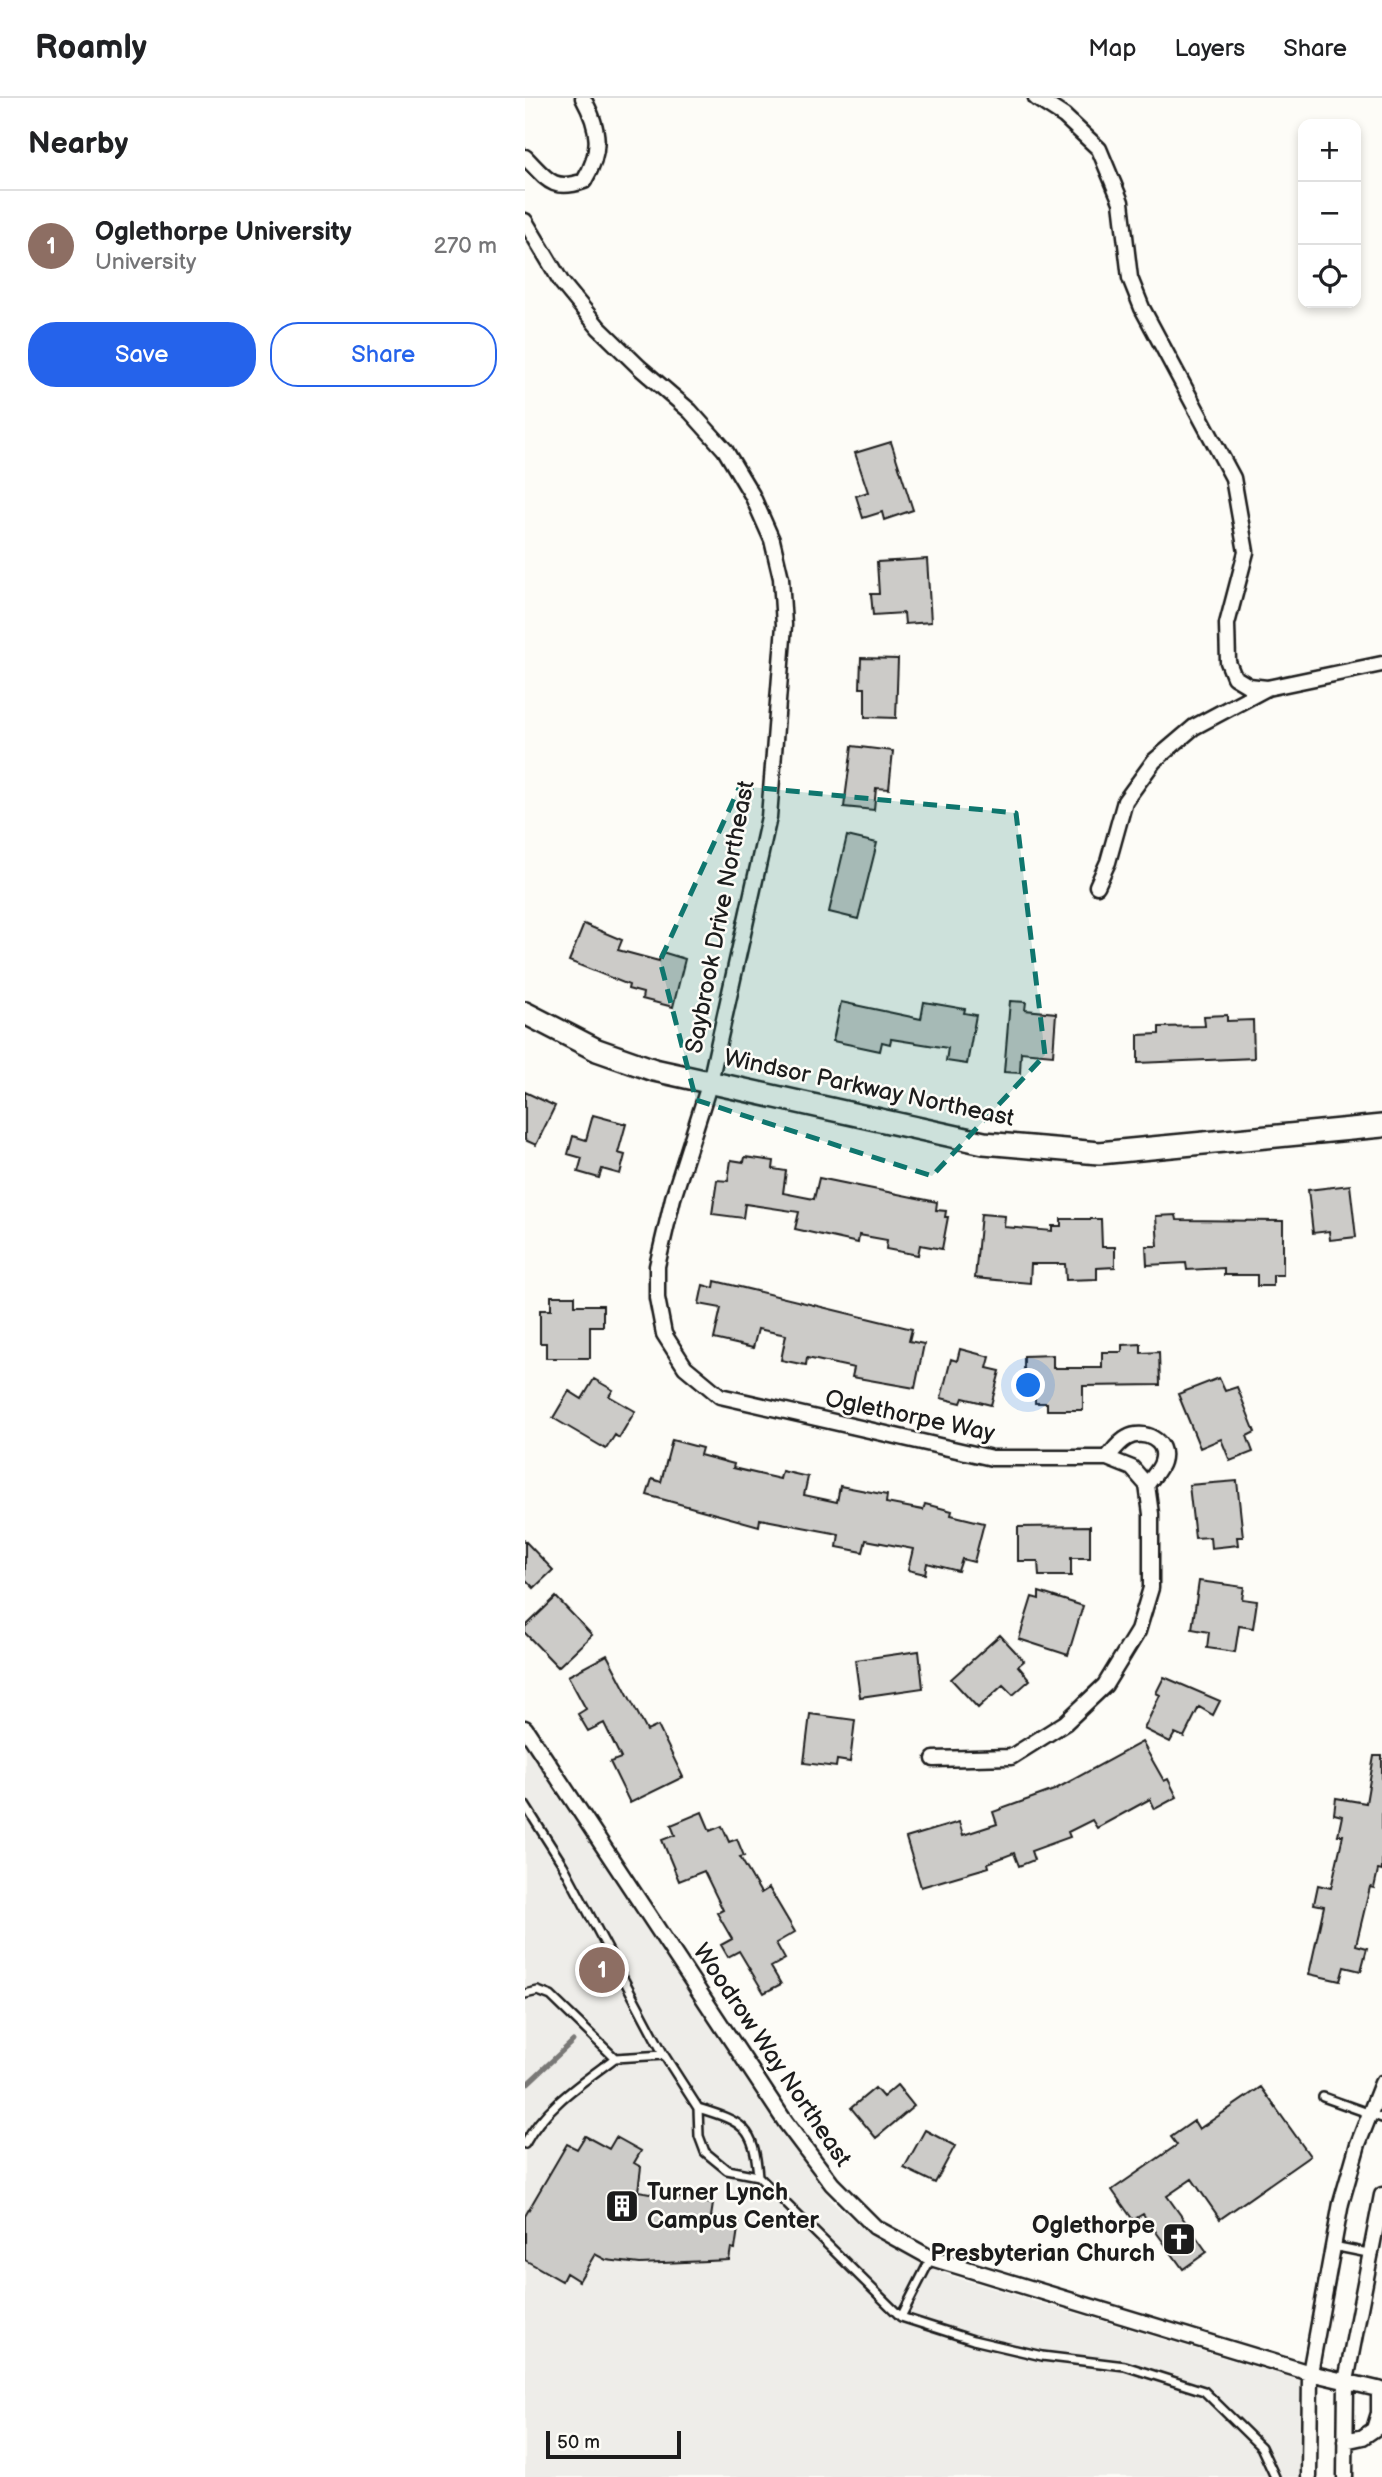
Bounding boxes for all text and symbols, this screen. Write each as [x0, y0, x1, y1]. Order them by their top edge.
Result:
text: Roamly [35, 28, 147, 68]
text: Map [1088, 34, 1136, 63]
text: Layers [1174, 34, 1245, 63]
text: Share [1283, 34, 1347, 63]
map controls [1298, 119, 1361, 308]
button: + [1298, 119, 1361, 182]
text: Nearby [28, 126, 128, 162]
button: − [1298, 182, 1361, 245]
text: Oglethorpe University [95, 217, 352, 248]
text: 1 [46, 232, 56, 260]
text: 270 m [433, 232, 497, 260]
button: locate [1298, 245, 1361, 308]
text: University [95, 248, 196, 276]
button: Save [28, 322, 256, 387]
button: Share [270, 322, 497, 387]
street label: Saybrook Drive Northeast [679, 777, 761, 1056]
street label: Windsor Parkway Northeast [721, 1043, 1017, 1133]
your location [1011, 1368, 1045, 1402]
street label: Oglethorpe Way [822, 1384, 998, 1448]
street label: Woodrow Way Northeast [686, 1938, 858, 2173]
pin: 1 [579, 1944, 625, 1996]
place label: Turner Lynch Campus Center [647, 2178, 820, 2235]
building icon: Turner Lynch Campus Center [603, 2187, 641, 2225]
place label: Oglethorpe Presbyterian Church [931, 2211, 1155, 2268]
church icon: Oglethorpe Presbyterian Church [1160, 2220, 1198, 2258]
scale bar [546, 2428, 681, 2460]
text: 50 m [557, 2431, 600, 2454]

